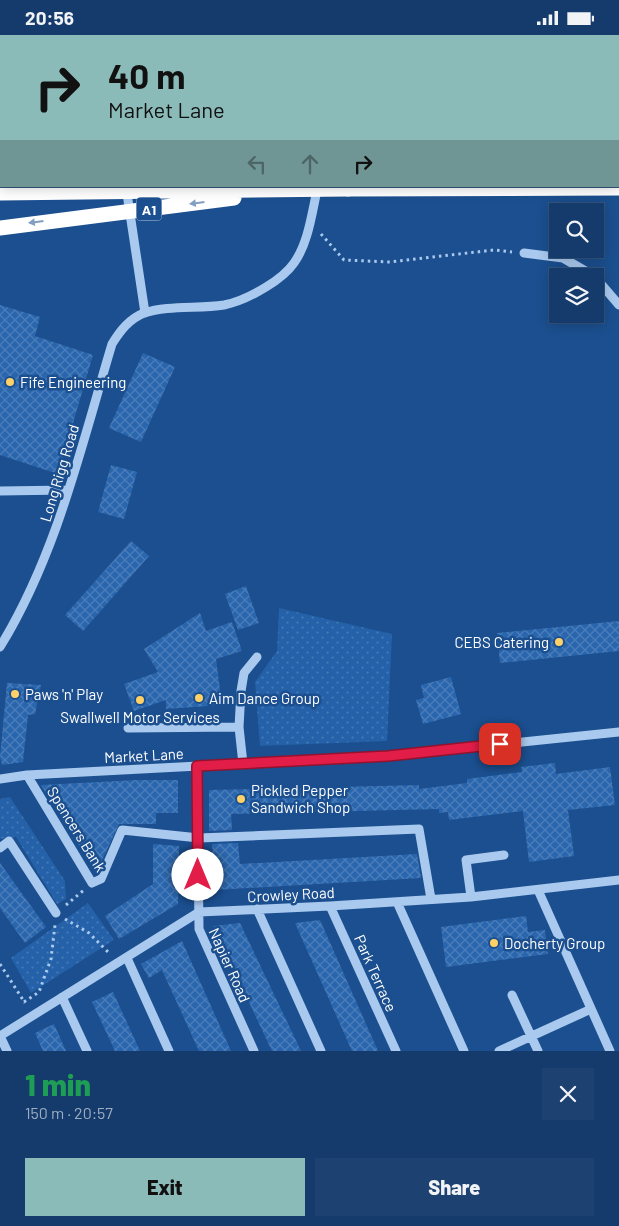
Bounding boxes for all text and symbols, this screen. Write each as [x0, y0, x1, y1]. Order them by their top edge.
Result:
text: 20:56 [25, 6, 74, 29]
text: 40 m [108, 54, 185, 96]
icon: right [25, 55, 90, 120]
text: Market Lane [108, 96, 225, 122]
icon: left [243, 150, 271, 178]
icon: ahead [296, 150, 324, 178]
icon: right [349, 150, 377, 178]
road number: A1 [136, 197, 162, 220]
one-way arrow [189, 199, 205, 207]
map controls [549, 203, 604, 323]
button: search [549, 203, 604, 258]
one-way arrow [28, 218, 44, 226]
button: layers [549, 268, 604, 323]
place label: Fife Engineering [20, 373, 126, 391]
marker: Fife Engineering [4, 376, 16, 388]
street label: Long Rigg Road [36, 422, 82, 524]
place label: CEBS Catering [454, 633, 549, 651]
marker: CEBS Catering [553, 636, 565, 648]
place label: Paws 'n' Play [25, 685, 103, 703]
marker: Paws 'n' Play [9, 688, 21, 700]
place label: Aim Dance Group [209, 689, 320, 707]
marker: Aim Dance Group [193, 692, 205, 704]
marker: Swallwell Motor Services [134, 694, 146, 706]
place label: Swallwell Motor Services [60, 708, 220, 726]
pin [479, 723, 521, 765]
icon: arrive [486, 730, 514, 758]
street label: Market Lane [104, 744, 184, 766]
place label: Pickled Pepper Sandwich Shop [251, 781, 350, 816]
street label: Spencers Bank [44, 783, 111, 875]
marker: Pickled Pepper Sandwich Shop [235, 793, 247, 805]
position arrow [171, 848, 223, 900]
street label: Crowley Road [247, 883, 335, 905]
street label: Napier Road [206, 925, 254, 1005]
street label: Park Terrace [351, 932, 401, 1014]
place label: Docherty Group [504, 934, 605, 952]
marker: Docherty Group [488, 937, 500, 949]
text: 1 min [25, 1066, 91, 1102]
button: close [542, 1068, 594, 1120]
text: 150 m · 20:57 [25, 1103, 113, 1122]
button: Exit [25, 1158, 305, 1216]
button: Share [315, 1158, 594, 1216]

